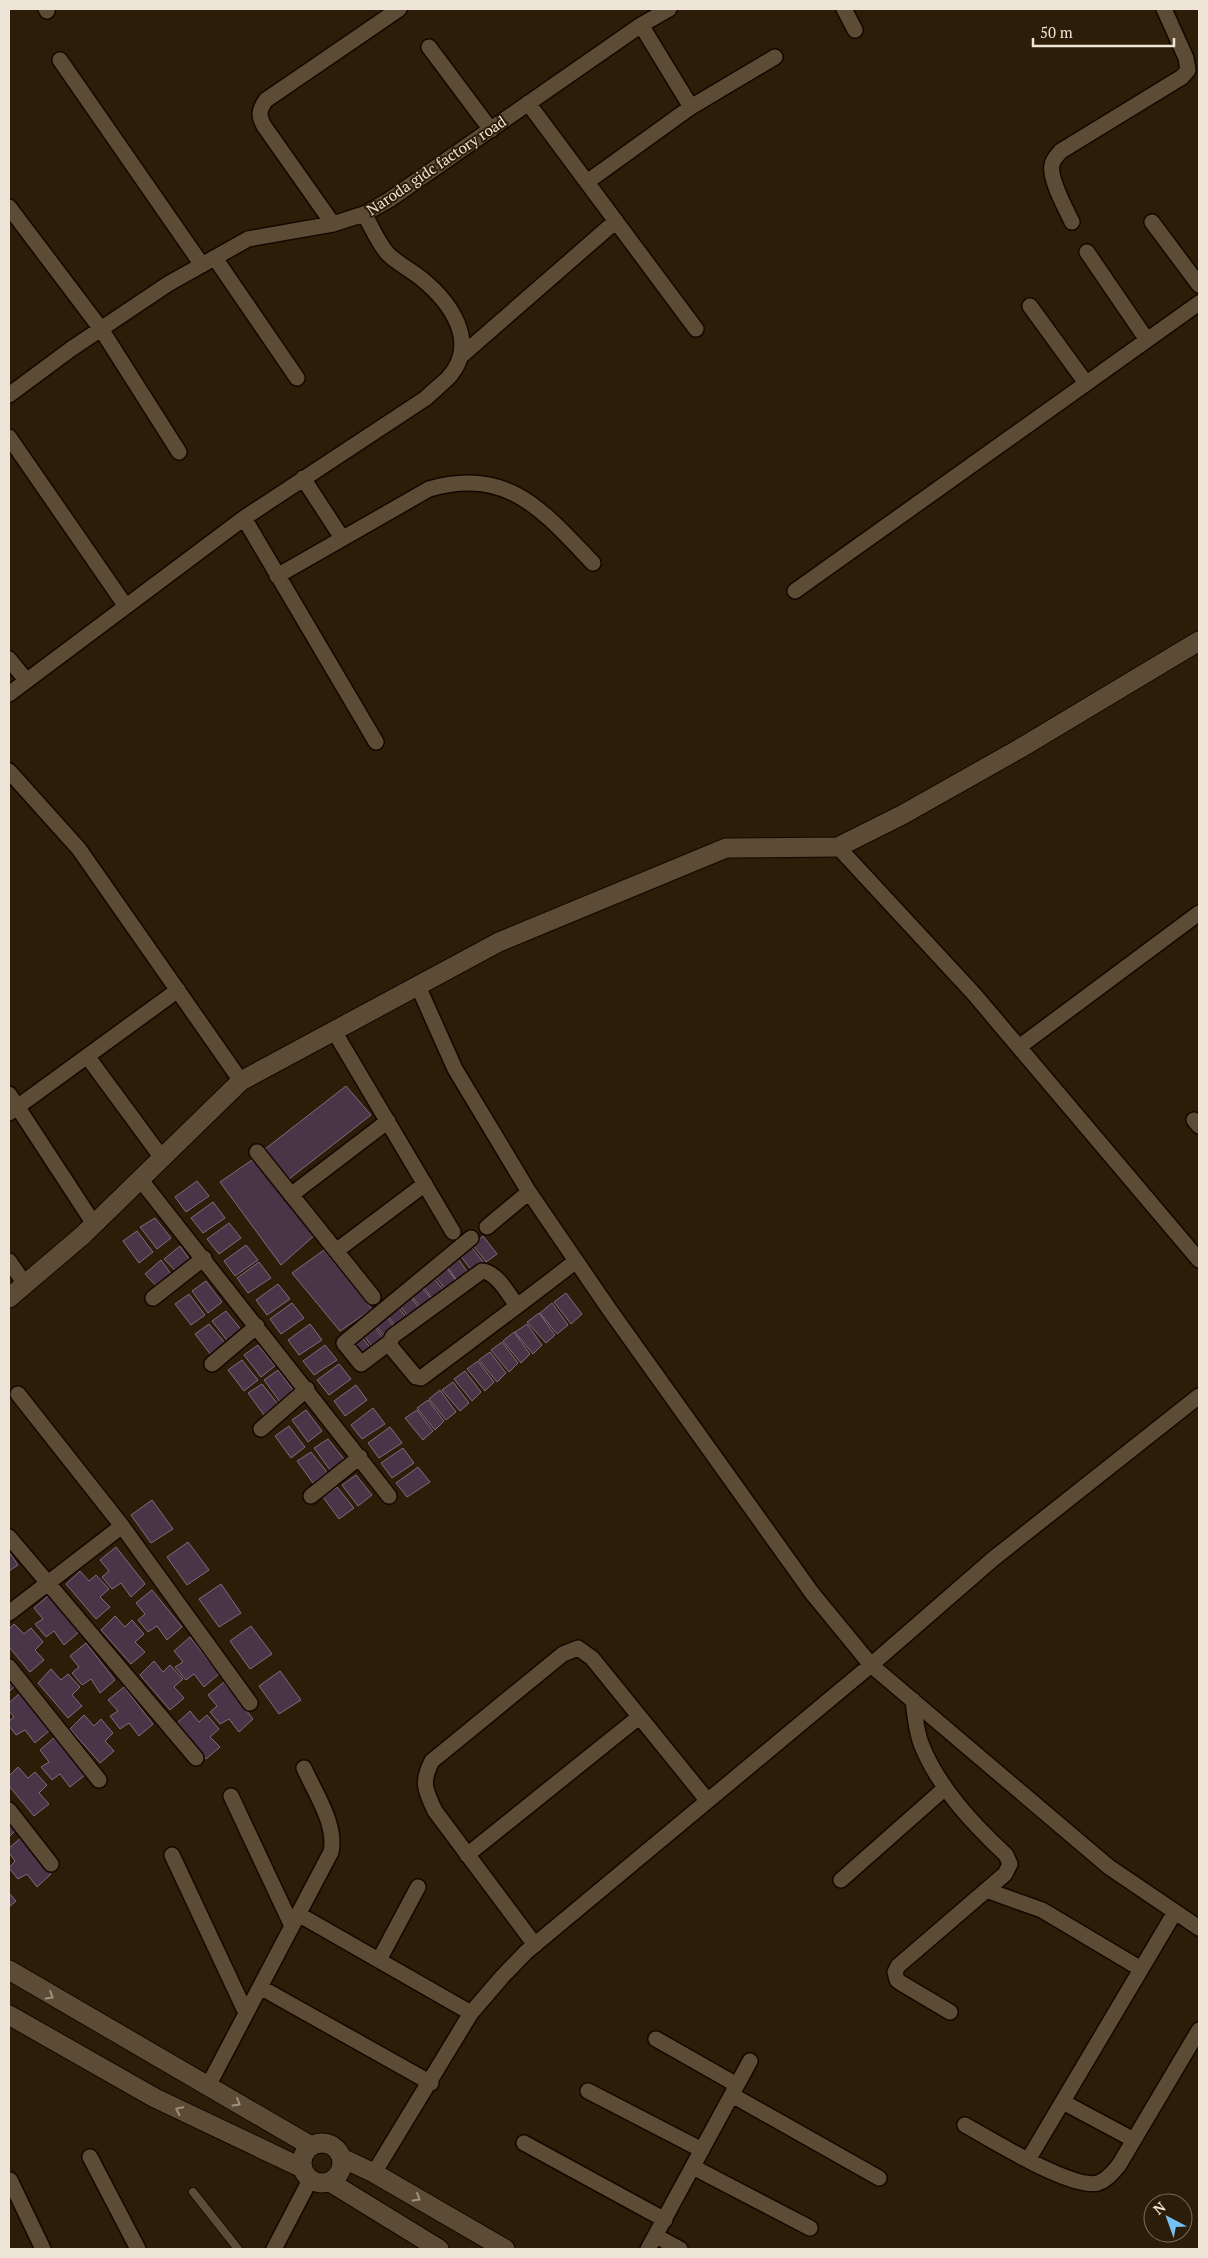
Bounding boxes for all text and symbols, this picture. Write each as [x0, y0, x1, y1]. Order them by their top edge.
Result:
scale bar [1033, 15, 1174, 47]
text: 50 m [1040, 22, 1073, 42]
street label: Naroda gidc factory road [362, 111, 510, 219]
one-way arrow [45, 1989, 54, 1999]
one-way arrow [231, 2097, 240, 2107]
one-way arrow [175, 2106, 184, 2116]
one-way arrow [411, 2191, 420, 2201]
north arrow [1143, 2193, 1193, 2243]
text: N [1149, 2197, 1170, 2218]

